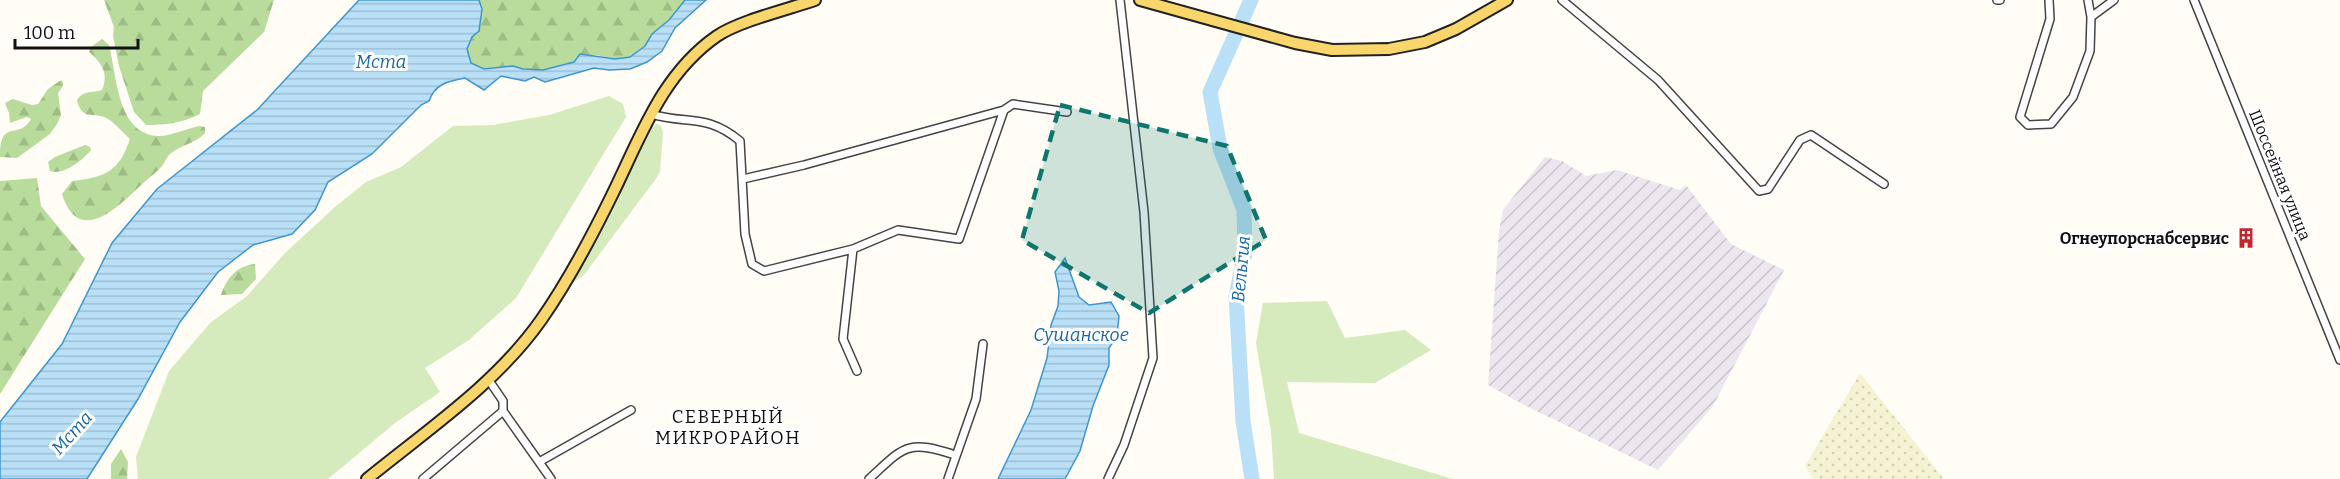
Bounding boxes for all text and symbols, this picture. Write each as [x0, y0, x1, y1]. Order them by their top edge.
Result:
scale bar [15, 12, 138, 50]
text: 100 m [24, 22, 75, 44]
water label: Мста [356, 51, 406, 73]
street label: Шоссейная улица [2245, 107, 2315, 243]
building icon: Огнеупорснабсервис [2234, 226, 2258, 250]
place label: Огнеупорснабсервис [2060, 229, 2229, 248]
water label: Вельгия [1227, 235, 1255, 303]
water label: Сушанское [1033, 324, 1129, 346]
district label: СЕВЕРНЫЙ МИКРОРАЙОН [655, 406, 801, 449]
water label: Мста [47, 407, 97, 459]

